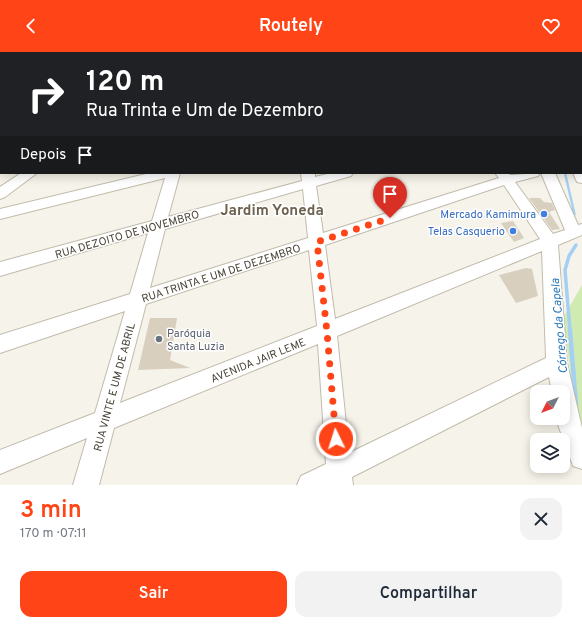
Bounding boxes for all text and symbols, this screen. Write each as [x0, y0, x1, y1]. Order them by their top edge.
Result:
icon: back [20, 15, 42, 37]
text: Routely [259, 15, 323, 38]
icon: heart [540, 15, 562, 37]
text: 120 m [86, 65, 164, 101]
icon: right [20, 68, 72, 120]
text: Rua Trinta e Um de Dezembro [86, 100, 324, 123]
icon: arrive [74, 144, 96, 166]
text: Depois [20, 146, 66, 165]
pin [373, 177, 407, 218]
icon: arrive [379, 183, 401, 205]
district label: Jardim Yoneda [220, 202, 324, 221]
street label: RUA DEZOITO DE NOVEMBRO [54, 208, 201, 262]
place label: Mercado Kamimura [440, 208, 536, 222]
marker: Mercado Kamimura [539, 209, 549, 219]
place label: Telas Casquerio [428, 225, 505, 239]
marker: Telas Casquerio [508, 226, 518, 236]
street label: RUA TRINTA E UM DE DEZEMBRO [140, 242, 303, 306]
water label: Córrego da Capela [548, 277, 572, 374]
street label: RUA VINTE E UM DE ABRIL [91, 322, 139, 453]
place label: Paróquia Santa Luzia [167, 327, 225, 354]
marker: Paróquia Santa Luzia [154, 334, 164, 344]
street label: AVENIDA JAIR LEME [209, 335, 308, 386]
north arrow [530, 385, 570, 425]
map controls [530, 385, 570, 473]
position arrow [315, 418, 357, 460]
button: layers [530, 433, 570, 473]
text: 3 min [20, 496, 82, 526]
button: close [520, 498, 562, 540]
text: 170 m · 07:11 [20, 526, 87, 542]
button: Sair [20, 571, 287, 617]
button: Compartilhar [295, 571, 562, 617]

